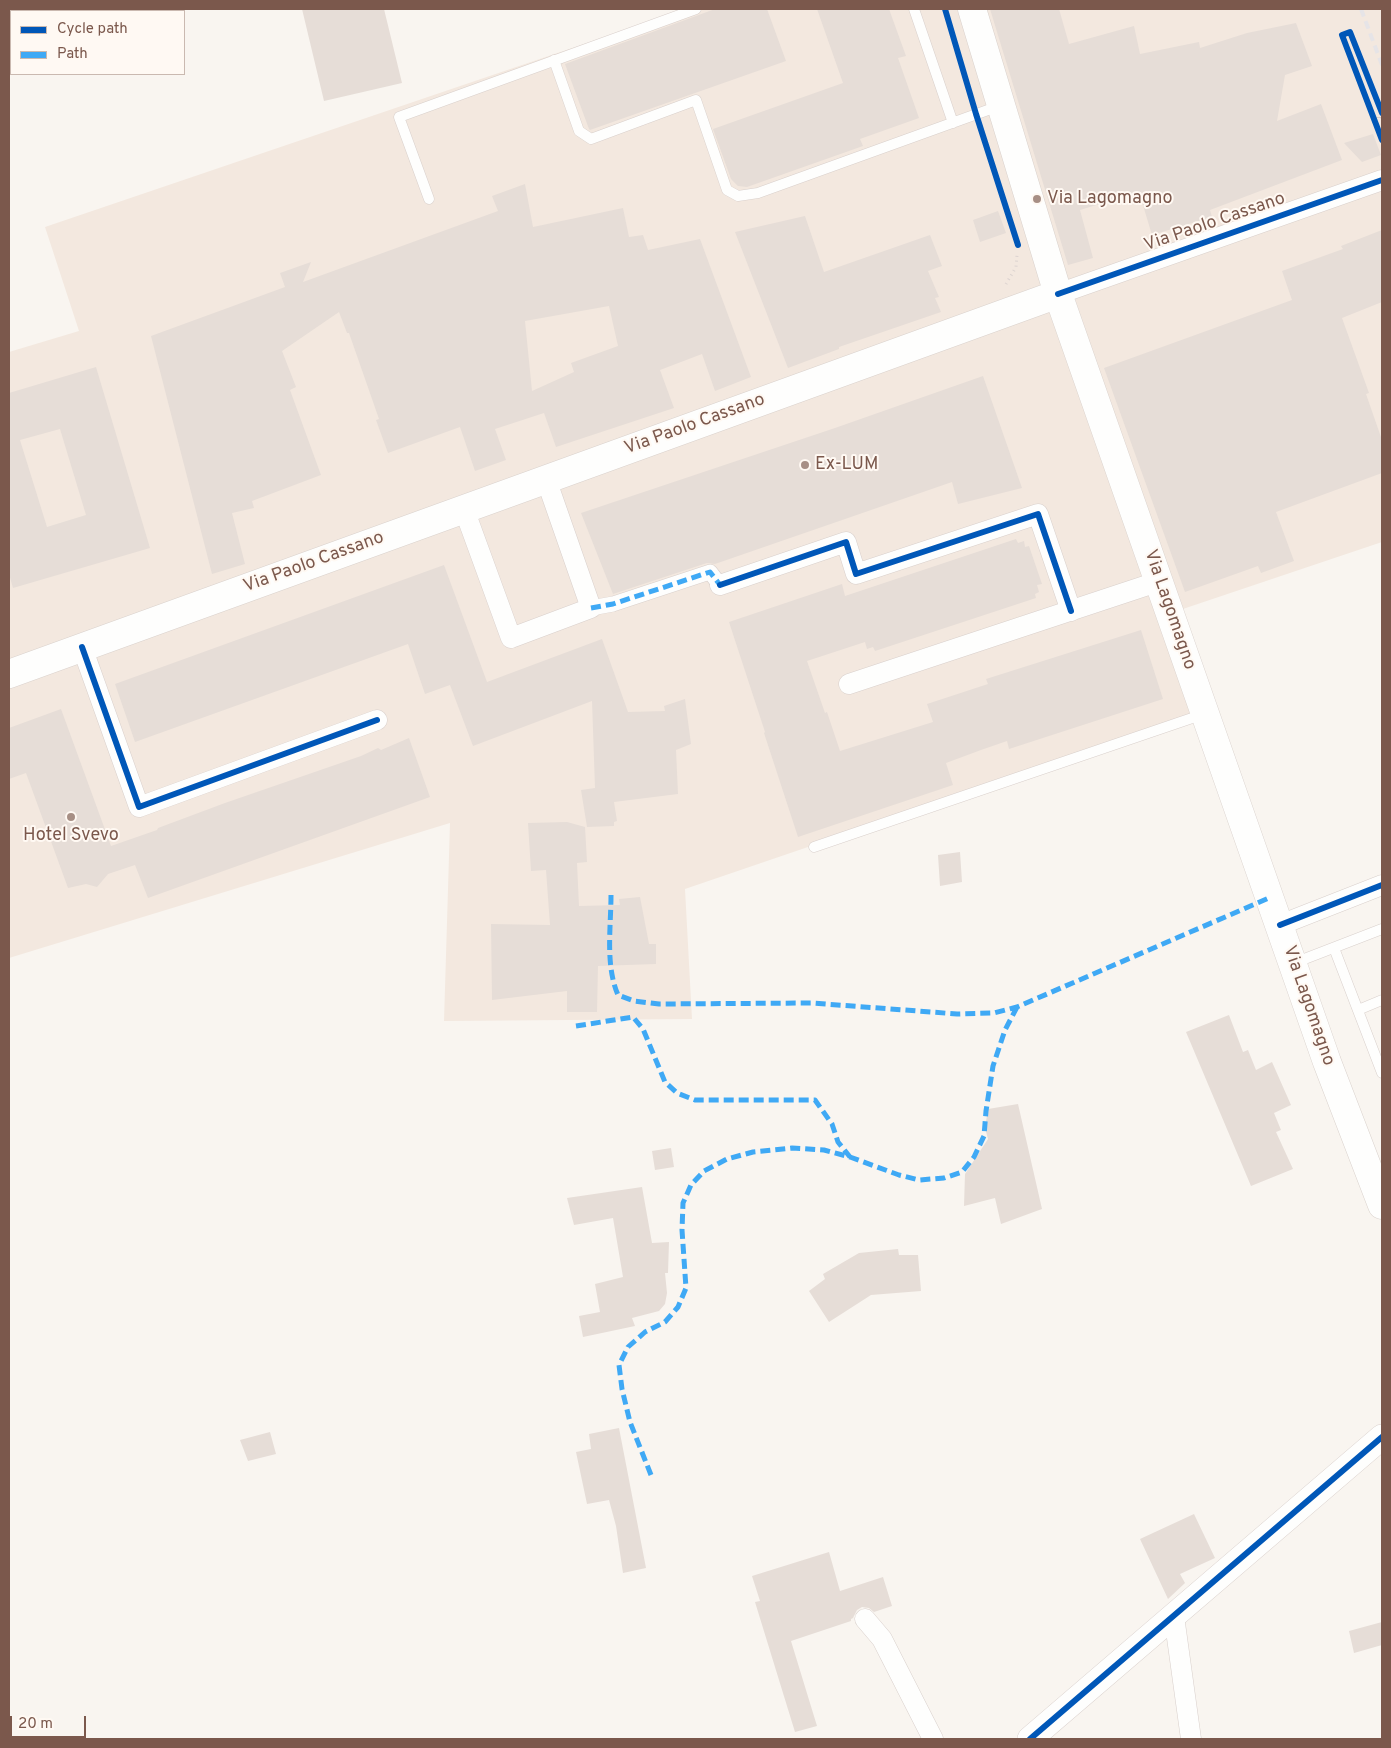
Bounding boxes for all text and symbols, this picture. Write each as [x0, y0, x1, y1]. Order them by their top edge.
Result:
legend [10, 10, 185, 75]
text: Cycle path [57, 20, 128, 39]
text: Path [57, 45, 88, 64]
place label: Via Lagomagno [1047, 188, 1173, 210]
street label: Via Paolo Cassano [1142, 189, 1288, 257]
marker: Via Lagomagno [1031, 193, 1043, 205]
street label: Via Paolo Cassano [622, 390, 768, 460]
place label: Ex-LUM [815, 454, 878, 476]
marker: Ex-LUM [799, 459, 811, 471]
street label: Via Paolo Cassano [241, 528, 387, 598]
street label: Via Lagomagno [1138, 547, 1200, 673]
marker: Hotel Svevo [65, 811, 77, 823]
place label: Hotel Svevo [23, 825, 119, 847]
street label: Via Lagomagno [1277, 943, 1339, 1069]
scale bar [12, 1706, 89, 1738]
text: 20 m [18, 1715, 53, 1734]

